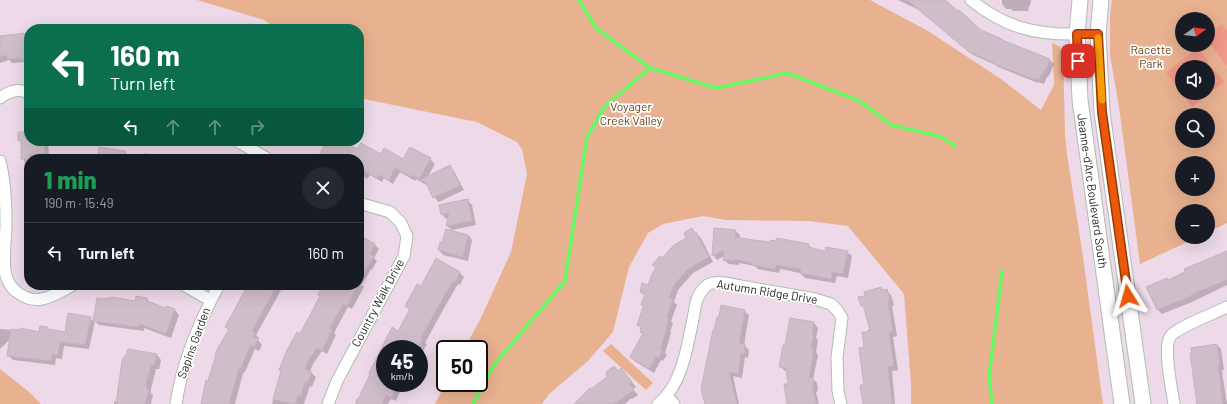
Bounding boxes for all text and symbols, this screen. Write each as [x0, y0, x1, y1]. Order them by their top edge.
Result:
north arrow [1175, 12, 1215, 52]
map controls [1175, 12, 1215, 244]
text: 160 m [110, 38, 180, 72]
icon: left [44, 40, 96, 92]
park label: Racette Park [1131, 42, 1171, 70]
pin [1061, 44, 1095, 78]
icon: arrive [1067, 50, 1089, 72]
button: sound [1175, 60, 1215, 100]
text: Turn left [110, 72, 176, 94]
park label: Voyager Creek Valley [600, 99, 663, 127]
button: search [1175, 108, 1215, 148]
street label: Jeanne-d'Arc Boulevard South [1075, 112, 1111, 269]
icon: left [120, 116, 142, 138]
icon: ahead [162, 116, 184, 138]
icon: ahead [204, 116, 226, 138]
icon: right [246, 116, 268, 138]
button: + [1175, 156, 1215, 196]
text: 1 min [44, 165, 97, 194]
button: close [302, 167, 344, 209]
text: 190 m · 15:49 [44, 195, 114, 211]
button: − [1175, 204, 1215, 244]
icon: left [44, 242, 66, 264]
text: Turn left [78, 244, 134, 262]
text: 160 m [307, 244, 344, 262]
street label: Country Walk Drive [348, 256, 406, 349]
position arrow [1107, 275, 1149, 317]
street label: Autumn Ridge Drive [716, 276, 819, 306]
street label: Sapins Garden [174, 305, 212, 380]
speed limit sign: 50 [436, 340, 488, 392]
text: 45 [391, 349, 413, 373]
text: km/h [391, 370, 413, 382]

